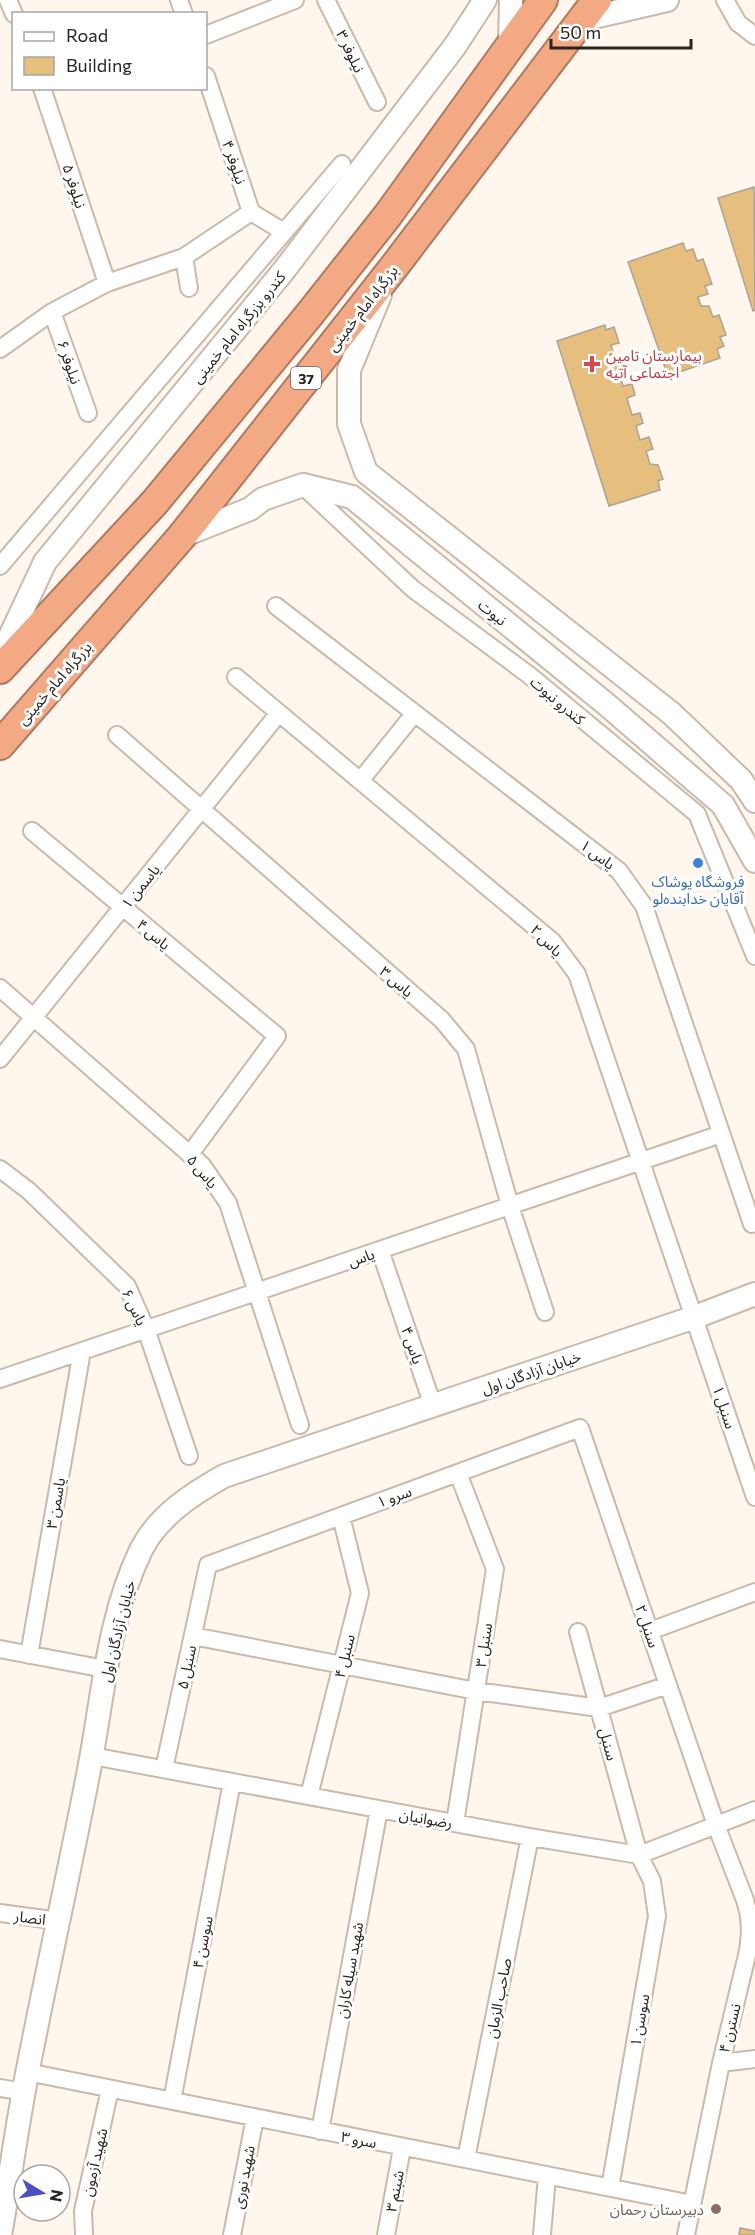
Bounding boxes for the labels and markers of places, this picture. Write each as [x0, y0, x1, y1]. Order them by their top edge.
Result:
place label: بیمارستان تامین اجتماعی آتیه [606, 346, 702, 382]
marker: بیمارستان تامین اجتماعی آتیه [583, 355, 601, 373]
marker: فروشگاه پوشاک آقایان خدابنده‌لو [691, 856, 705, 870]
place label: فروشگاه پوشاک آقایان خدابنده‌لو [652, 872, 745, 908]
place label: دبیرستان رحمان [610, 2200, 704, 2219]
marker: دبیرستان رحمان [709, 2202, 723, 2216]

